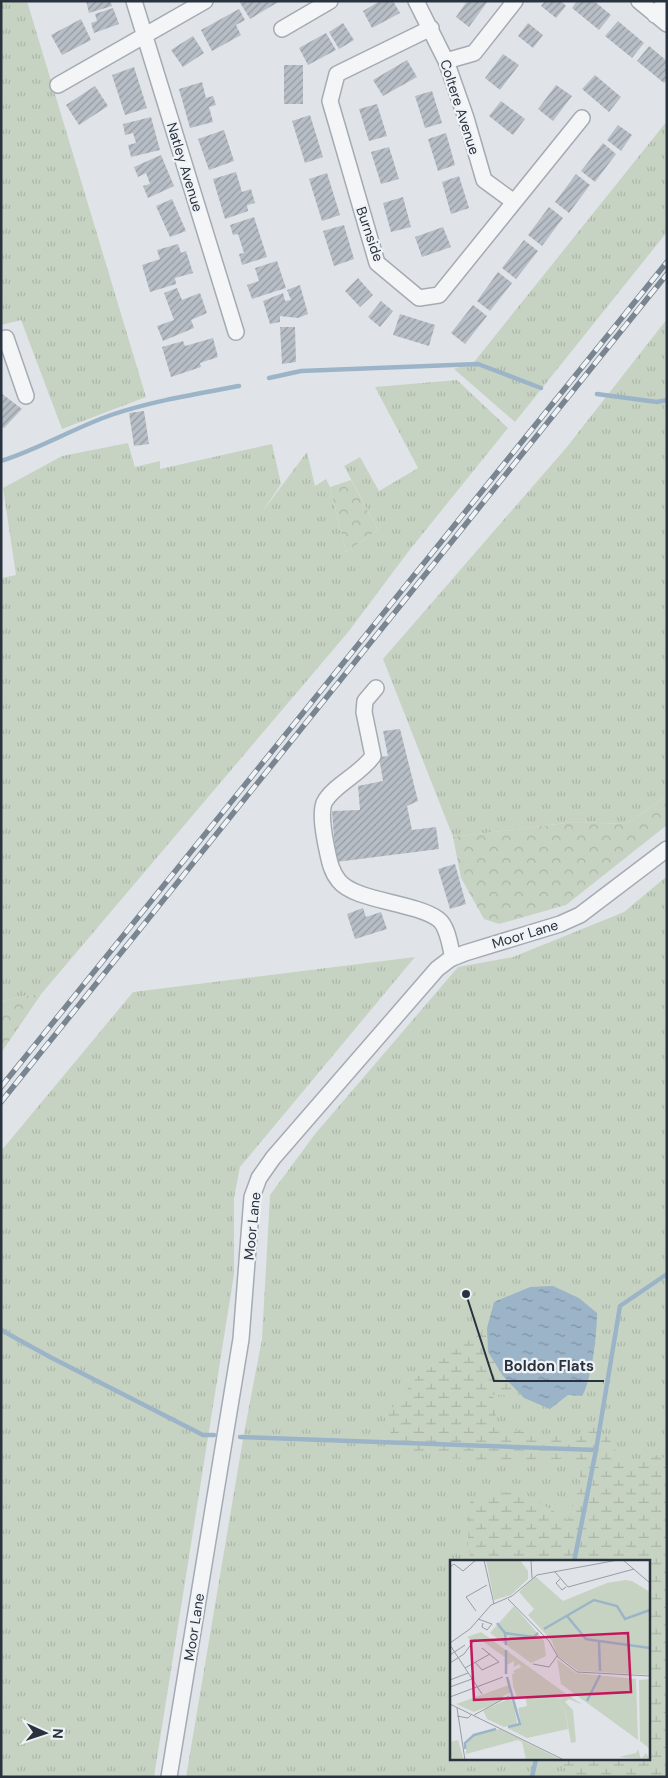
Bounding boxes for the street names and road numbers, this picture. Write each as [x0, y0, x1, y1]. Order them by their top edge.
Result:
street label: Coltere Avenue [436, 57, 484, 157]
street label: Natley Avenue [163, 120, 207, 214]
street label: Burnside [352, 204, 388, 264]
street label: Moor Lane [490, 915, 560, 953]
street label: Moor Lane [239, 1191, 265, 1261]
street label: Moor Lane [180, 1592, 208, 1662]

